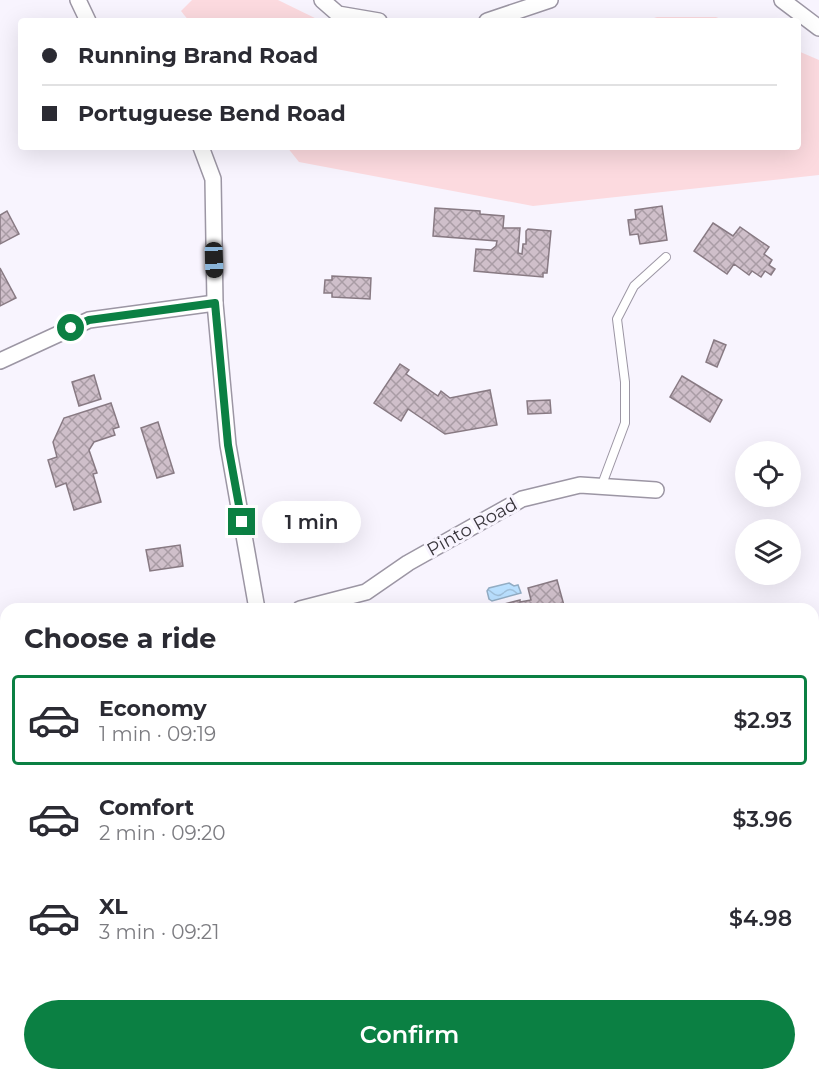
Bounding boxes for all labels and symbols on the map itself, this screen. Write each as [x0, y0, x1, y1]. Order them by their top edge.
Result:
car [204, 242, 224, 278]
route start [57, 314, 84, 341]
street label: Pinto Road [423, 493, 521, 561]
callout: 1 min [263, 501, 362, 543]
route end [228, 508, 255, 535]

